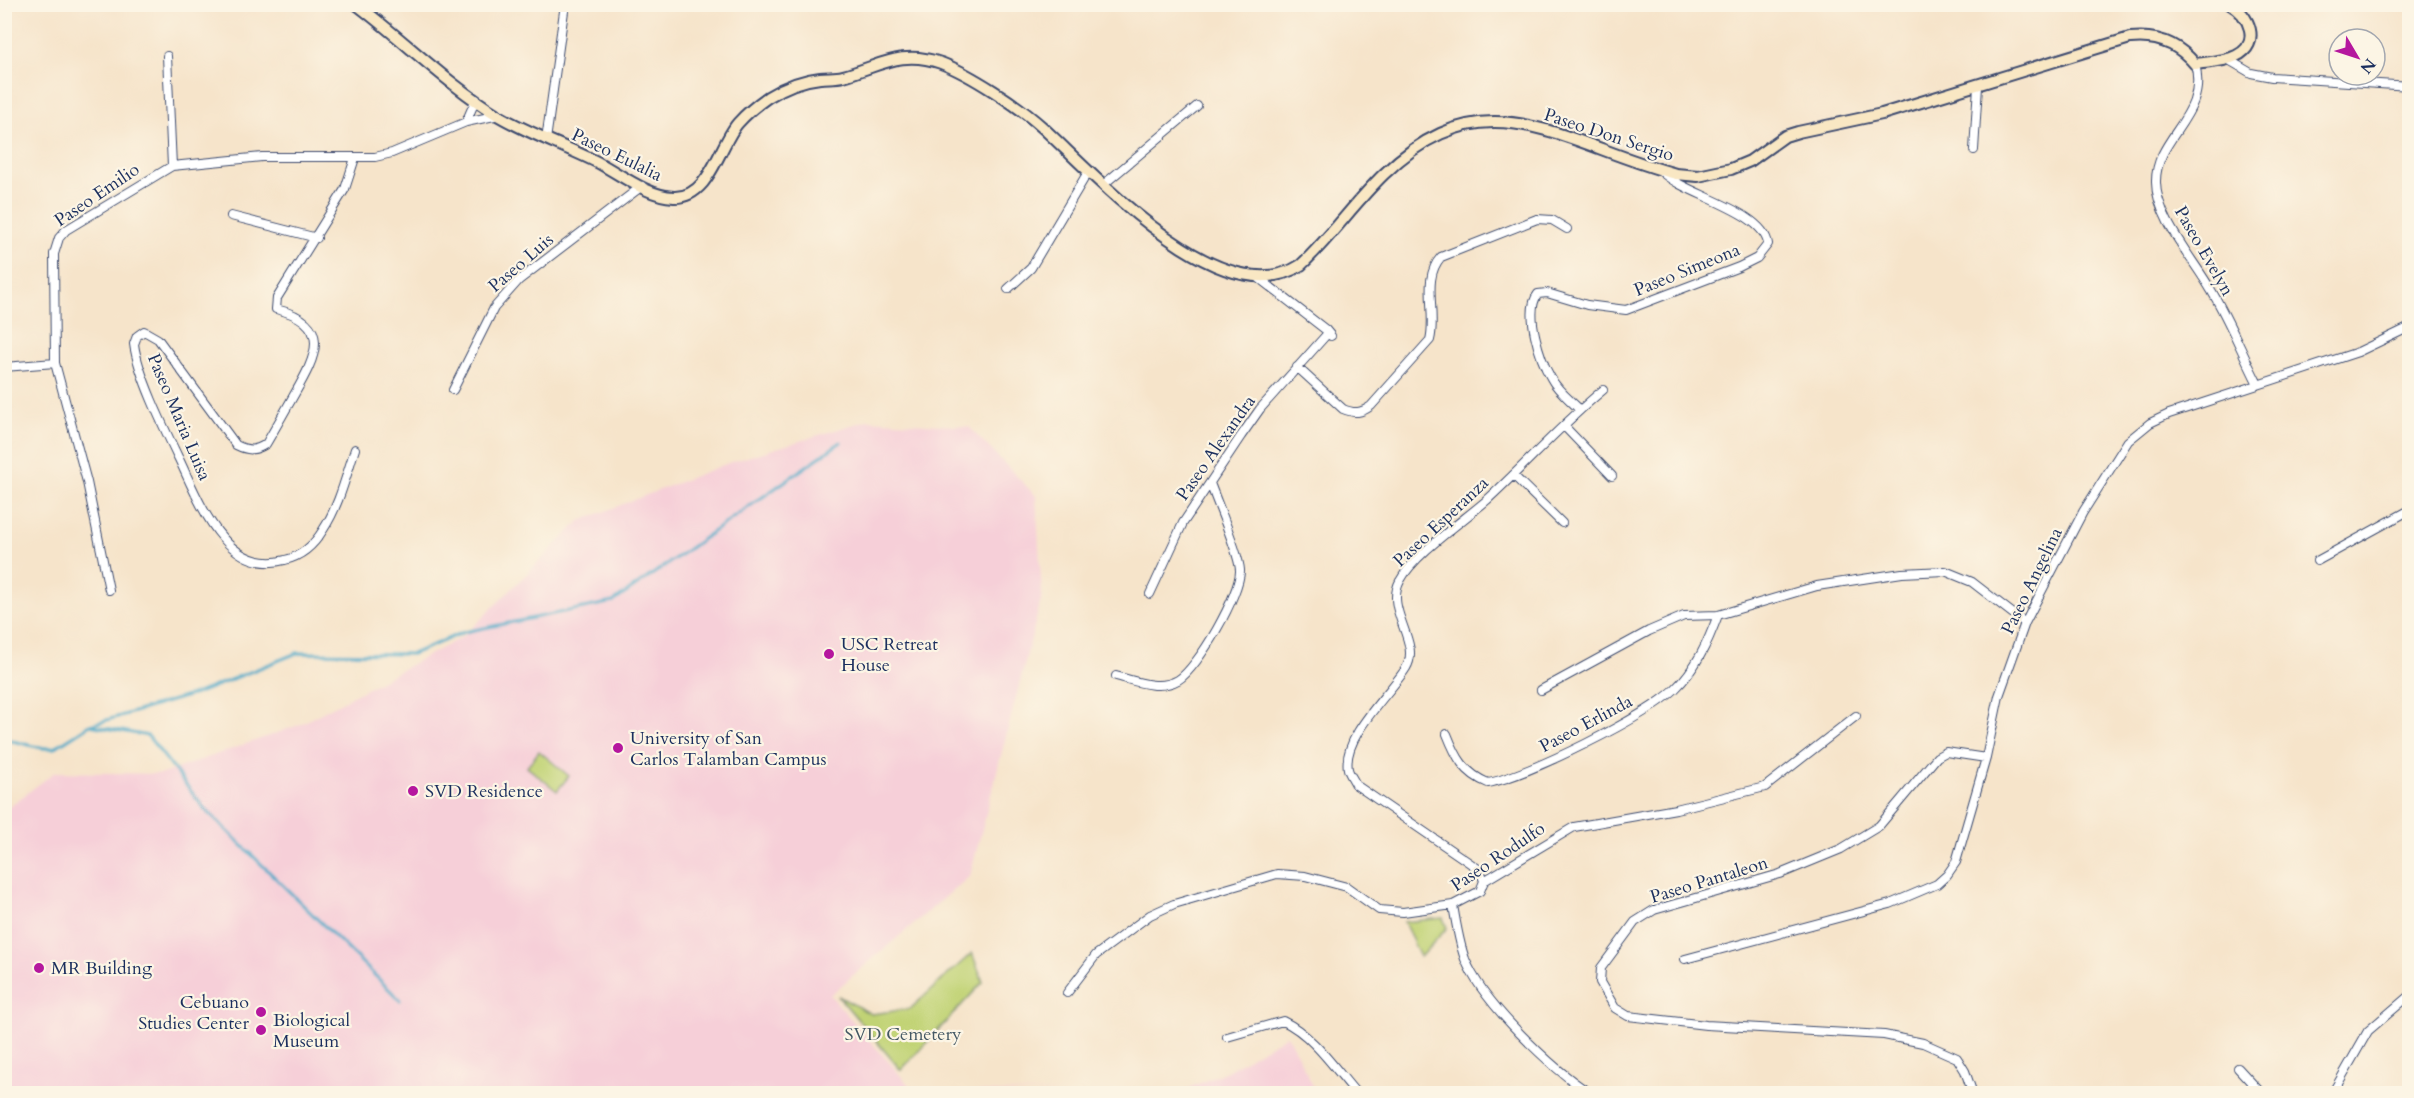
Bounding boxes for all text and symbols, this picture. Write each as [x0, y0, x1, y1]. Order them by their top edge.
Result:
north arrow [2327, 27, 2387, 87]
text: N [2355, 53, 2381, 78]
street label: Paseo Don Sergio [1541, 102, 1677, 168]
street label: Paseo Eulalia [568, 122, 667, 188]
street label: Paseo Emilio [49, 157, 145, 233]
street label: Paseo Evelyn [2168, 201, 2240, 301]
street label: Paseo Luis [483, 228, 559, 298]
street label: Paseo Simeona [1630, 237, 1744, 303]
street label: Paseo Maria Luisa [141, 350, 217, 485]
street label: Paseo Alexandra [1170, 390, 1262, 506]
street label: Paseo Esperanza [1388, 471, 1494, 573]
street label: Paseo Angelina [1995, 523, 2069, 639]
place label: USC Retreat House [841, 632, 938, 678]
marker: USC Retreat House [822, 647, 836, 661]
street label: Paseo Erlinda [1535, 689, 1637, 759]
place label: University of San Carlos Talamban Campus [630, 726, 827, 772]
marker: University of San Carlos Talamban Campus [611, 741, 625, 755]
place label: SVD Residence [425, 779, 543, 804]
marker: SVD Residence [406, 784, 420, 798]
street label: Paseo Rodulfo [1446, 816, 1550, 898]
street label: Paseo Pantaleon [1647, 850, 1772, 910]
place label: MR Building [51, 956, 153, 981]
marker: MR Building [32, 961, 46, 975]
place label: Cebuano Studies Center [138, 990, 249, 1036]
marker: Cebuano Studies Center [254, 1005, 268, 1019]
place label: Biological Museum [273, 1008, 350, 1054]
park label: SVD Cemetery [845, 1022, 962, 1047]
marker: Biological Museum [254, 1023, 268, 1037]

